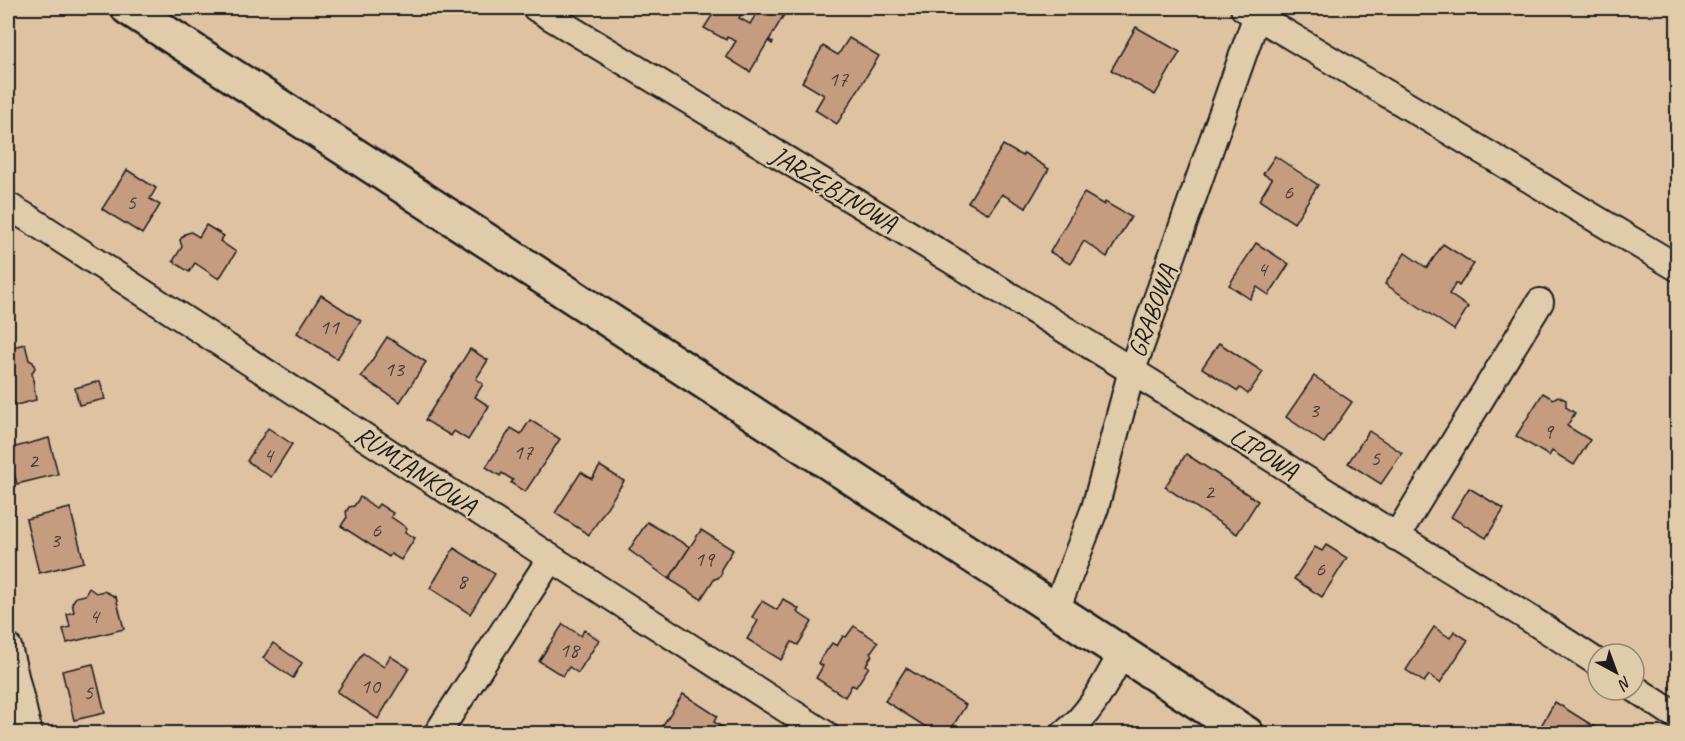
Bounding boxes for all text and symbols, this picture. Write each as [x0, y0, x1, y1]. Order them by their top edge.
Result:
house number: 17 [828, 65, 849, 93]
street label: JARZĘBINOWA [763, 137, 904, 240]
house number: 6 [1283, 178, 1294, 206]
house number: 5 [126, 188, 137, 216]
house number: 4 [1257, 255, 1269, 283]
street label: GRABOWA [1120, 259, 1184, 362]
house number: 11 [319, 313, 340, 341]
house number: 13 [384, 355, 406, 383]
house number: 3 [1309, 396, 1321, 424]
house number: 9 [1543, 417, 1555, 445]
street label: RUMIANKOWA [349, 418, 484, 522]
street label: LIPOWA [1224, 419, 1305, 487]
house number: 17 [513, 438, 534, 466]
house number: 4 [263, 441, 275, 469]
house number: 5 [1370, 444, 1381, 472]
house number: 2 [28, 447, 40, 475]
house number: 2 [1204, 478, 1216, 506]
house number: 6 [371, 516, 382, 544]
house number: 3 [50, 526, 62, 554]
house number: 19 [694, 545, 716, 573]
house number: 6 [1315, 555, 1326, 583]
house number: 8 [457, 567, 469, 595]
house number: 4 [89, 602, 101, 630]
house number: 18 [559, 636, 581, 664]
north arrow [1586, 642, 1646, 702]
house number: 10 [360, 672, 382, 700]
text: N [1613, 672, 1635, 695]
house number: 5 [83, 678, 94, 706]

